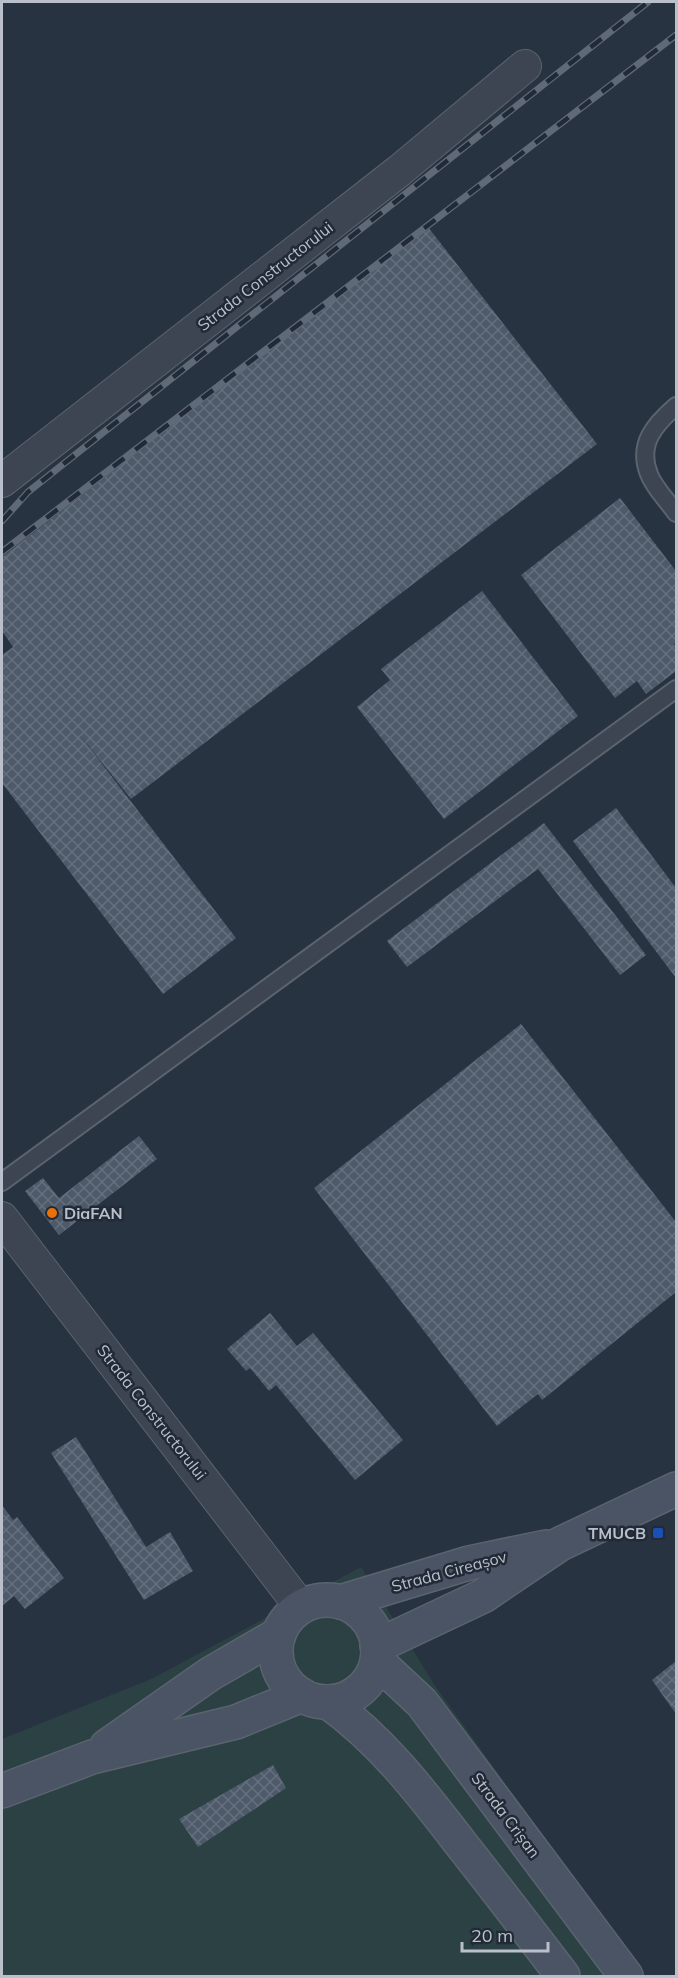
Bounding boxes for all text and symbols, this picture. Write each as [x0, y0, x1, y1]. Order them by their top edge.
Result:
street label: Strada Constructorului [193, 217, 337, 335]
place label: DiaFAN [64, 1203, 123, 1223]
marker: DiaFAN [45, 1206, 59, 1220]
street label: Strada Constructorului [93, 1340, 211, 1484]
place label: TMUCB [588, 1523, 646, 1543]
marker: TMUCB [651, 1526, 665, 1540]
street label: Strada Cireașov [389, 1546, 509, 1596]
street label: Strada Crișan [467, 1768, 545, 1862]
scale bar [462, 1915, 548, 1953]
text: 20 m [471, 1924, 513, 1947]

